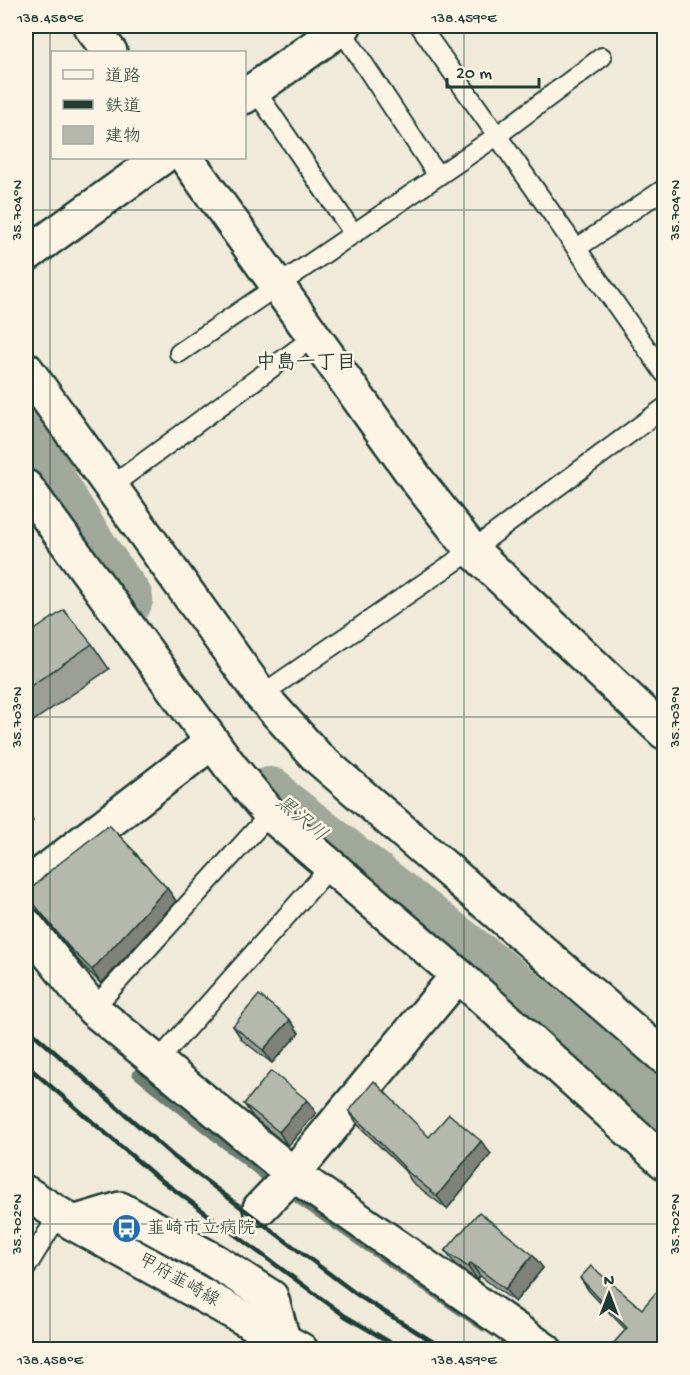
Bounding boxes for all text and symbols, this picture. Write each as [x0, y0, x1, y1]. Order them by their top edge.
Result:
text: 138.458°E [16, 10, 84, 28]
text: 138.459°E [430, 10, 497, 28]
legend [51, 51, 246, 159]
scale bar [447, 51, 538, 89]
text: 20 m [456, 64, 492, 85]
text: 道路 [105, 66, 141, 88]
text: 鉄道 [105, 96, 141, 118]
text: 建物 [105, 126, 141, 148]
text: 35.704°N [9, 180, 27, 241]
text: 35.704°N [667, 180, 685, 241]
district label: 中島一丁目 [256, 351, 356, 376]
text: 35.703°N [9, 686, 27, 749]
text: 35.703°N [667, 686, 685, 749]
water label: 黒沢川 [270, 791, 331, 848]
text: 35.702°N [9, 1193, 27, 1255]
text: 35.702°N [667, 1193, 685, 1255]
bus stop icon: 韮崎市立病院 [110, 1213, 142, 1245]
place label: 韮崎市立病院 [147, 1218, 255, 1240]
street label: 甲府韮崎線 [134, 1249, 223, 1312]
north arrow [579, 1264, 639, 1324]
text: N [604, 1273, 615, 1292]
text: 138.458°E [16, 1352, 84, 1370]
text: 138.459°E [430, 1352, 497, 1370]

